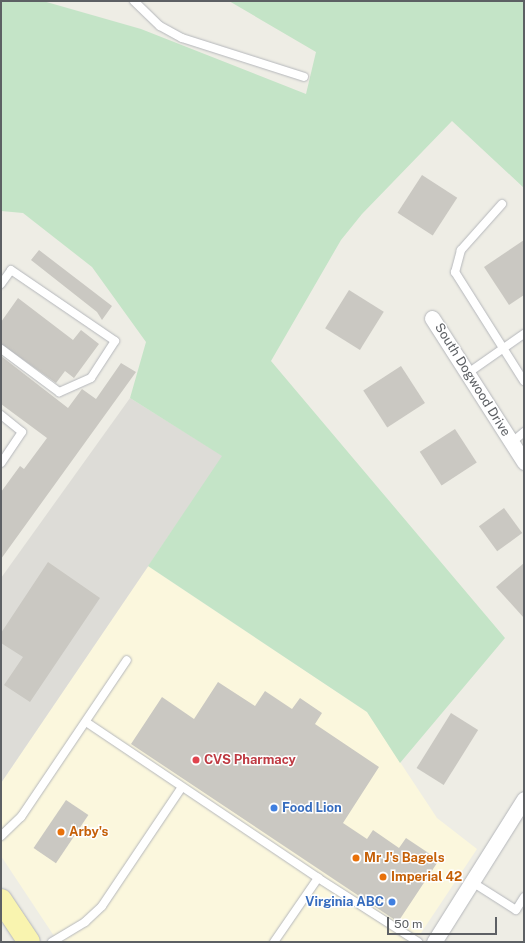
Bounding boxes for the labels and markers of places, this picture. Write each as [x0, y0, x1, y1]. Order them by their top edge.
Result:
place label: CVS Pharmacy [204, 752, 296, 768]
marker: CVS Pharmacy [191, 755, 201, 765]
place label: Food Lion [282, 800, 342, 816]
marker: Food Lion [269, 803, 279, 813]
place label: Arby's [69, 824, 108, 840]
marker: Arby's [56, 827, 66, 837]
place label: Mr J's Bagels [364, 850, 445, 866]
marker: Mr J's Bagels [351, 853, 361, 863]
place label: Imperial 42 [391, 869, 462, 885]
marker: Imperial 42 [378, 872, 388, 882]
place label: Virginia ABC [305, 894, 384, 910]
marker: Virginia ABC [387, 897, 397, 907]

